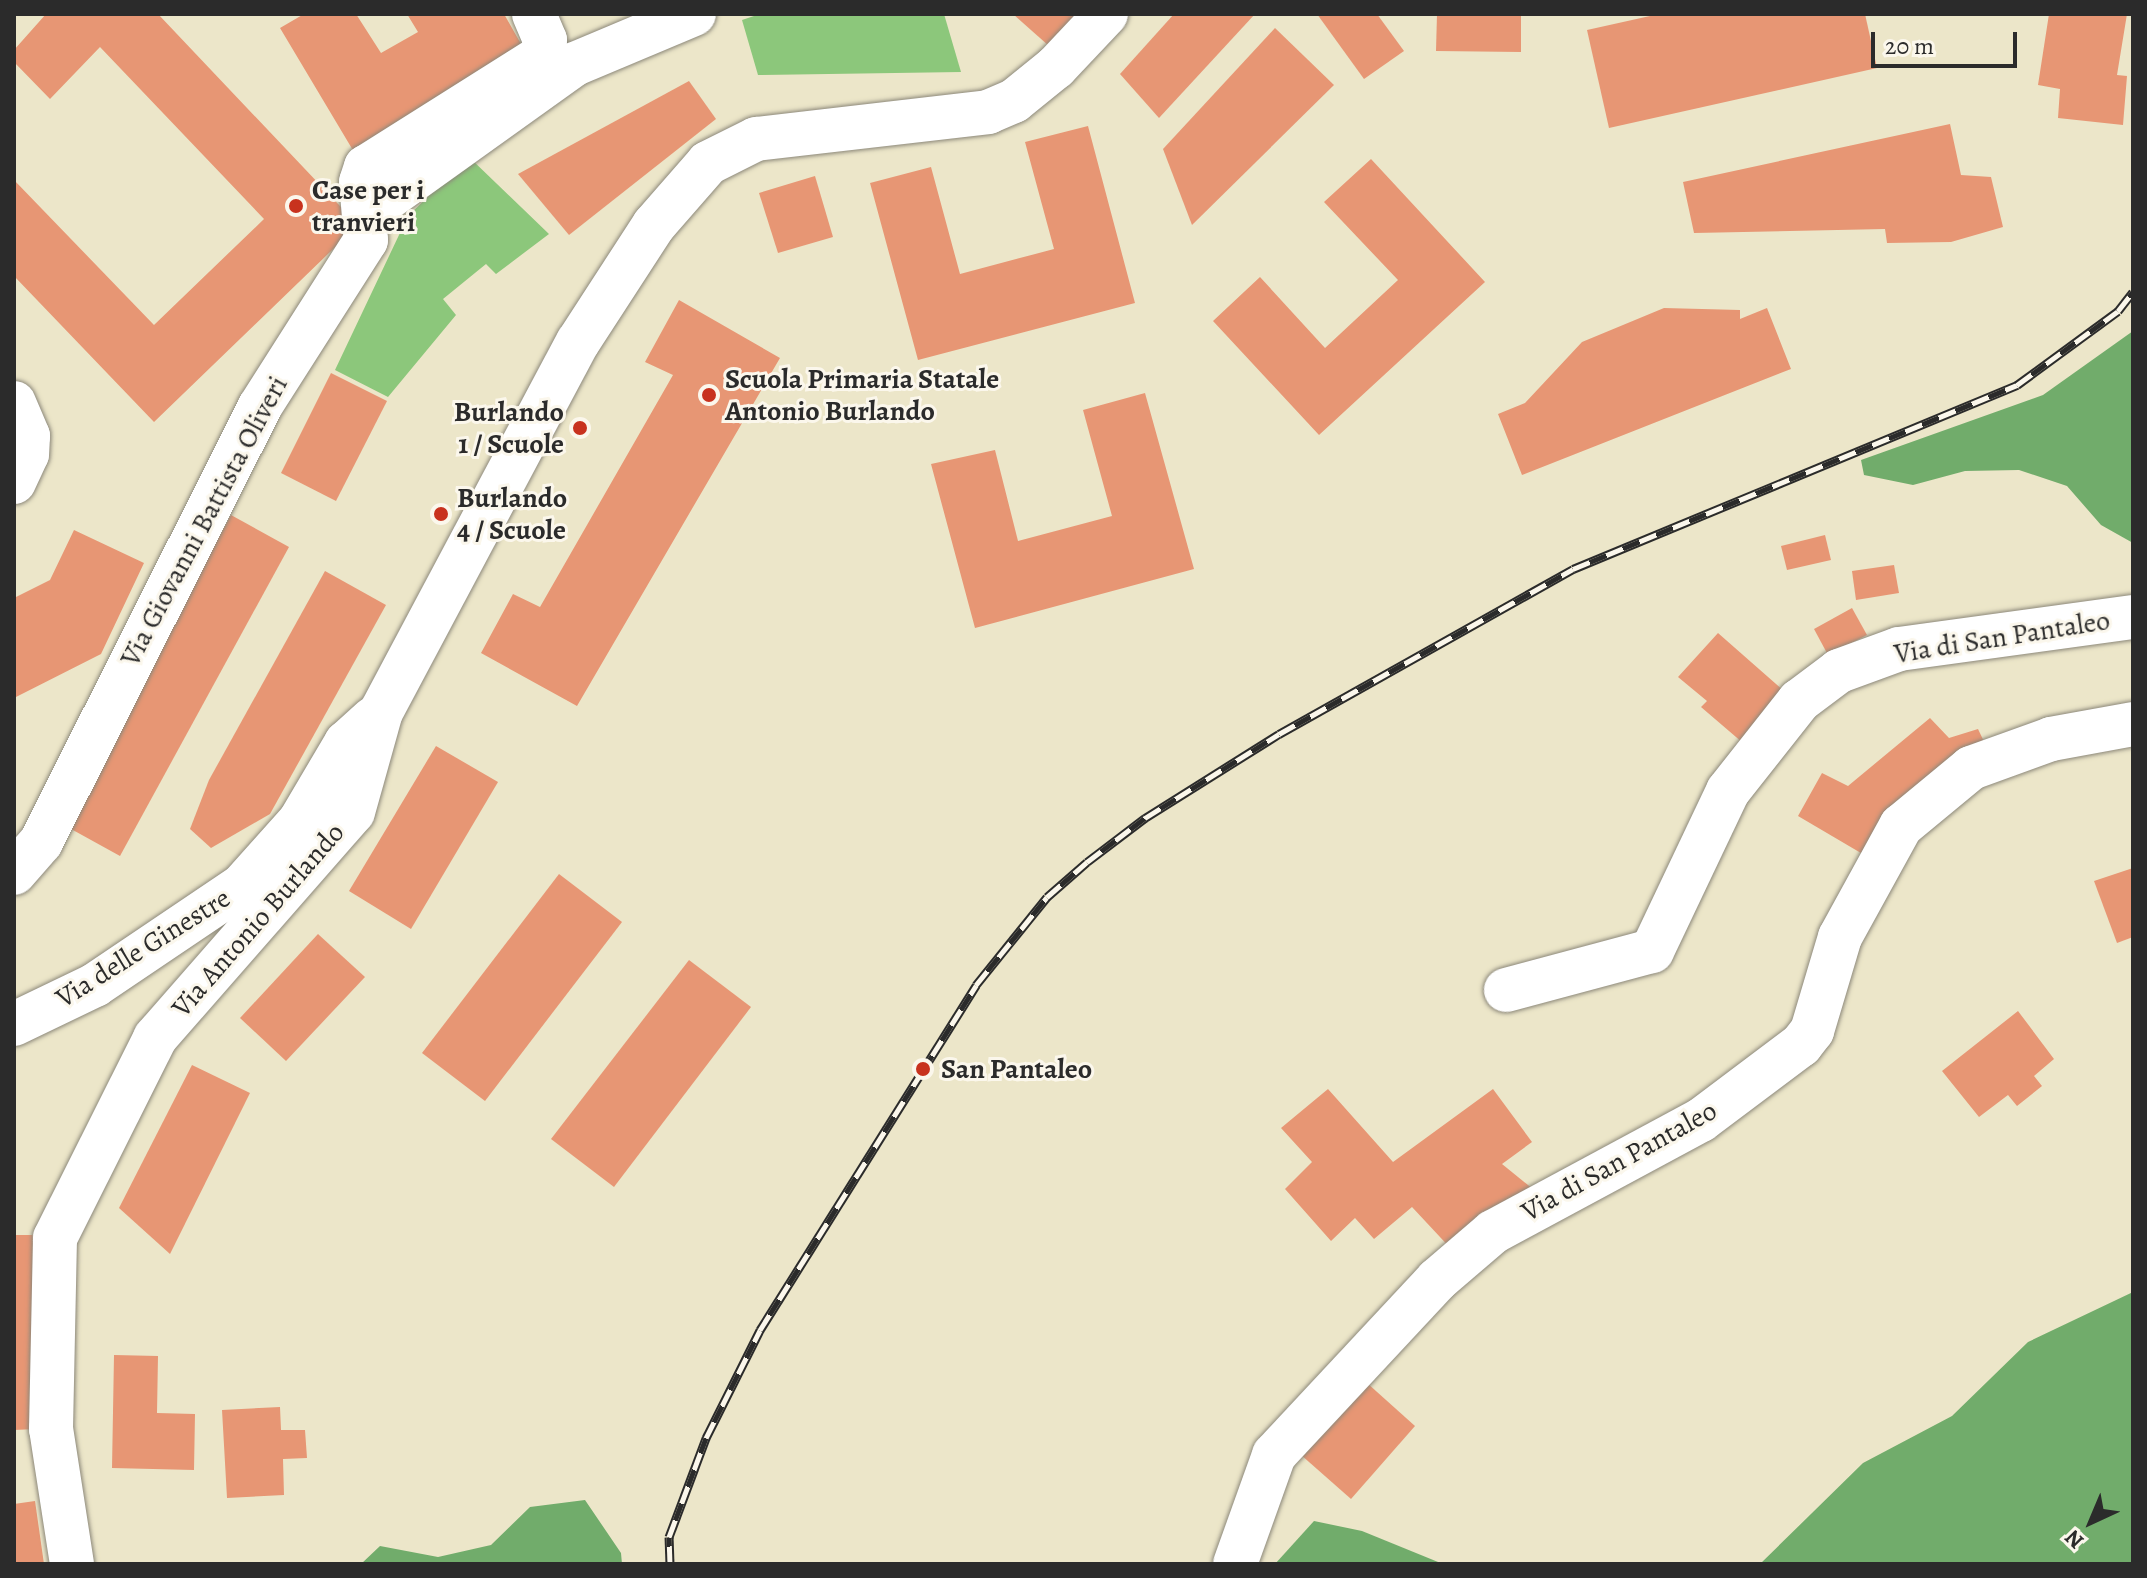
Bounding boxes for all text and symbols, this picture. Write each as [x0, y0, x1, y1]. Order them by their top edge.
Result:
scale bar [1875, 16, 2021, 66]
text: 20 m [1885, 30, 1934, 62]
place label: Case per i tranvieri [312, 173, 425, 239]
marker: Case per i tranvieri [287, 197, 305, 215]
place label: Scuola Primaria Statale Antonio Burlando [725, 362, 999, 428]
street label: Via Giovanni Battista Oliveri [113, 370, 295, 672]
marker: Scuola Primaria Statale Antonio Burlando [700, 386, 718, 404]
place label: Burlando 1 / Scuole [454, 395, 564, 461]
marker: Burlando 1 / Scuole [571, 419, 589, 437]
place label: Burlando 4 / Scuole [457, 481, 567, 547]
marker: Burlando 4 / Scuole [432, 505, 450, 523]
street label: Via di San Pantaleo [1892, 603, 2112, 671]
street label: Via Antonio Burlando [165, 816, 351, 1024]
street label: Via delle Ginestre [50, 881, 236, 1015]
place label: San Pantaleo [941, 1052, 1092, 1086]
marker: San Pantaleo [912, 1058, 934, 1080]
street label: Via di San Pantaleo [1516, 1093, 1722, 1229]
north arrow [2051, 1482, 2131, 1562]
text: N [2058, 1523, 2091, 1556]

